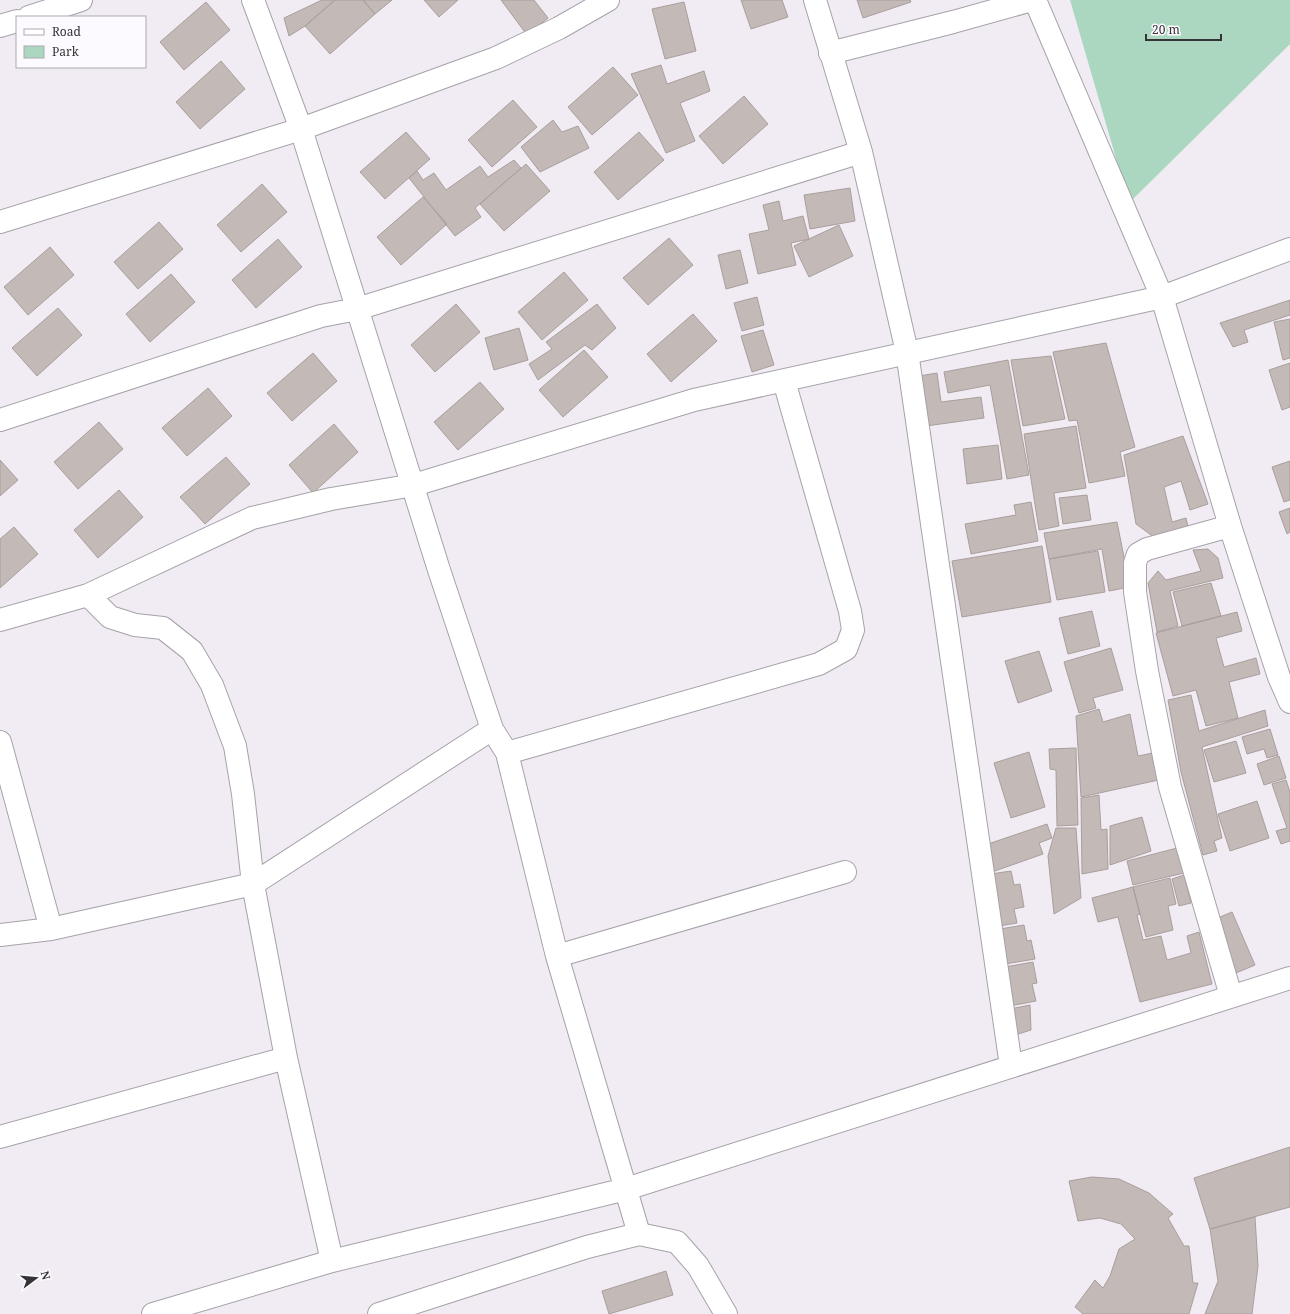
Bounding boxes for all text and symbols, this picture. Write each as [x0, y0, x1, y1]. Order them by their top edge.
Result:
legend [16, 16, 146, 68]
scale bar [1146, 16, 1221, 42]
text: 20 m [1152, 21, 1180, 38]
text: Road [52, 23, 82, 40]
text: Park [52, 43, 80, 60]
north arrow [16, 1258, 56, 1298]
text: N [38, 1269, 55, 1282]

